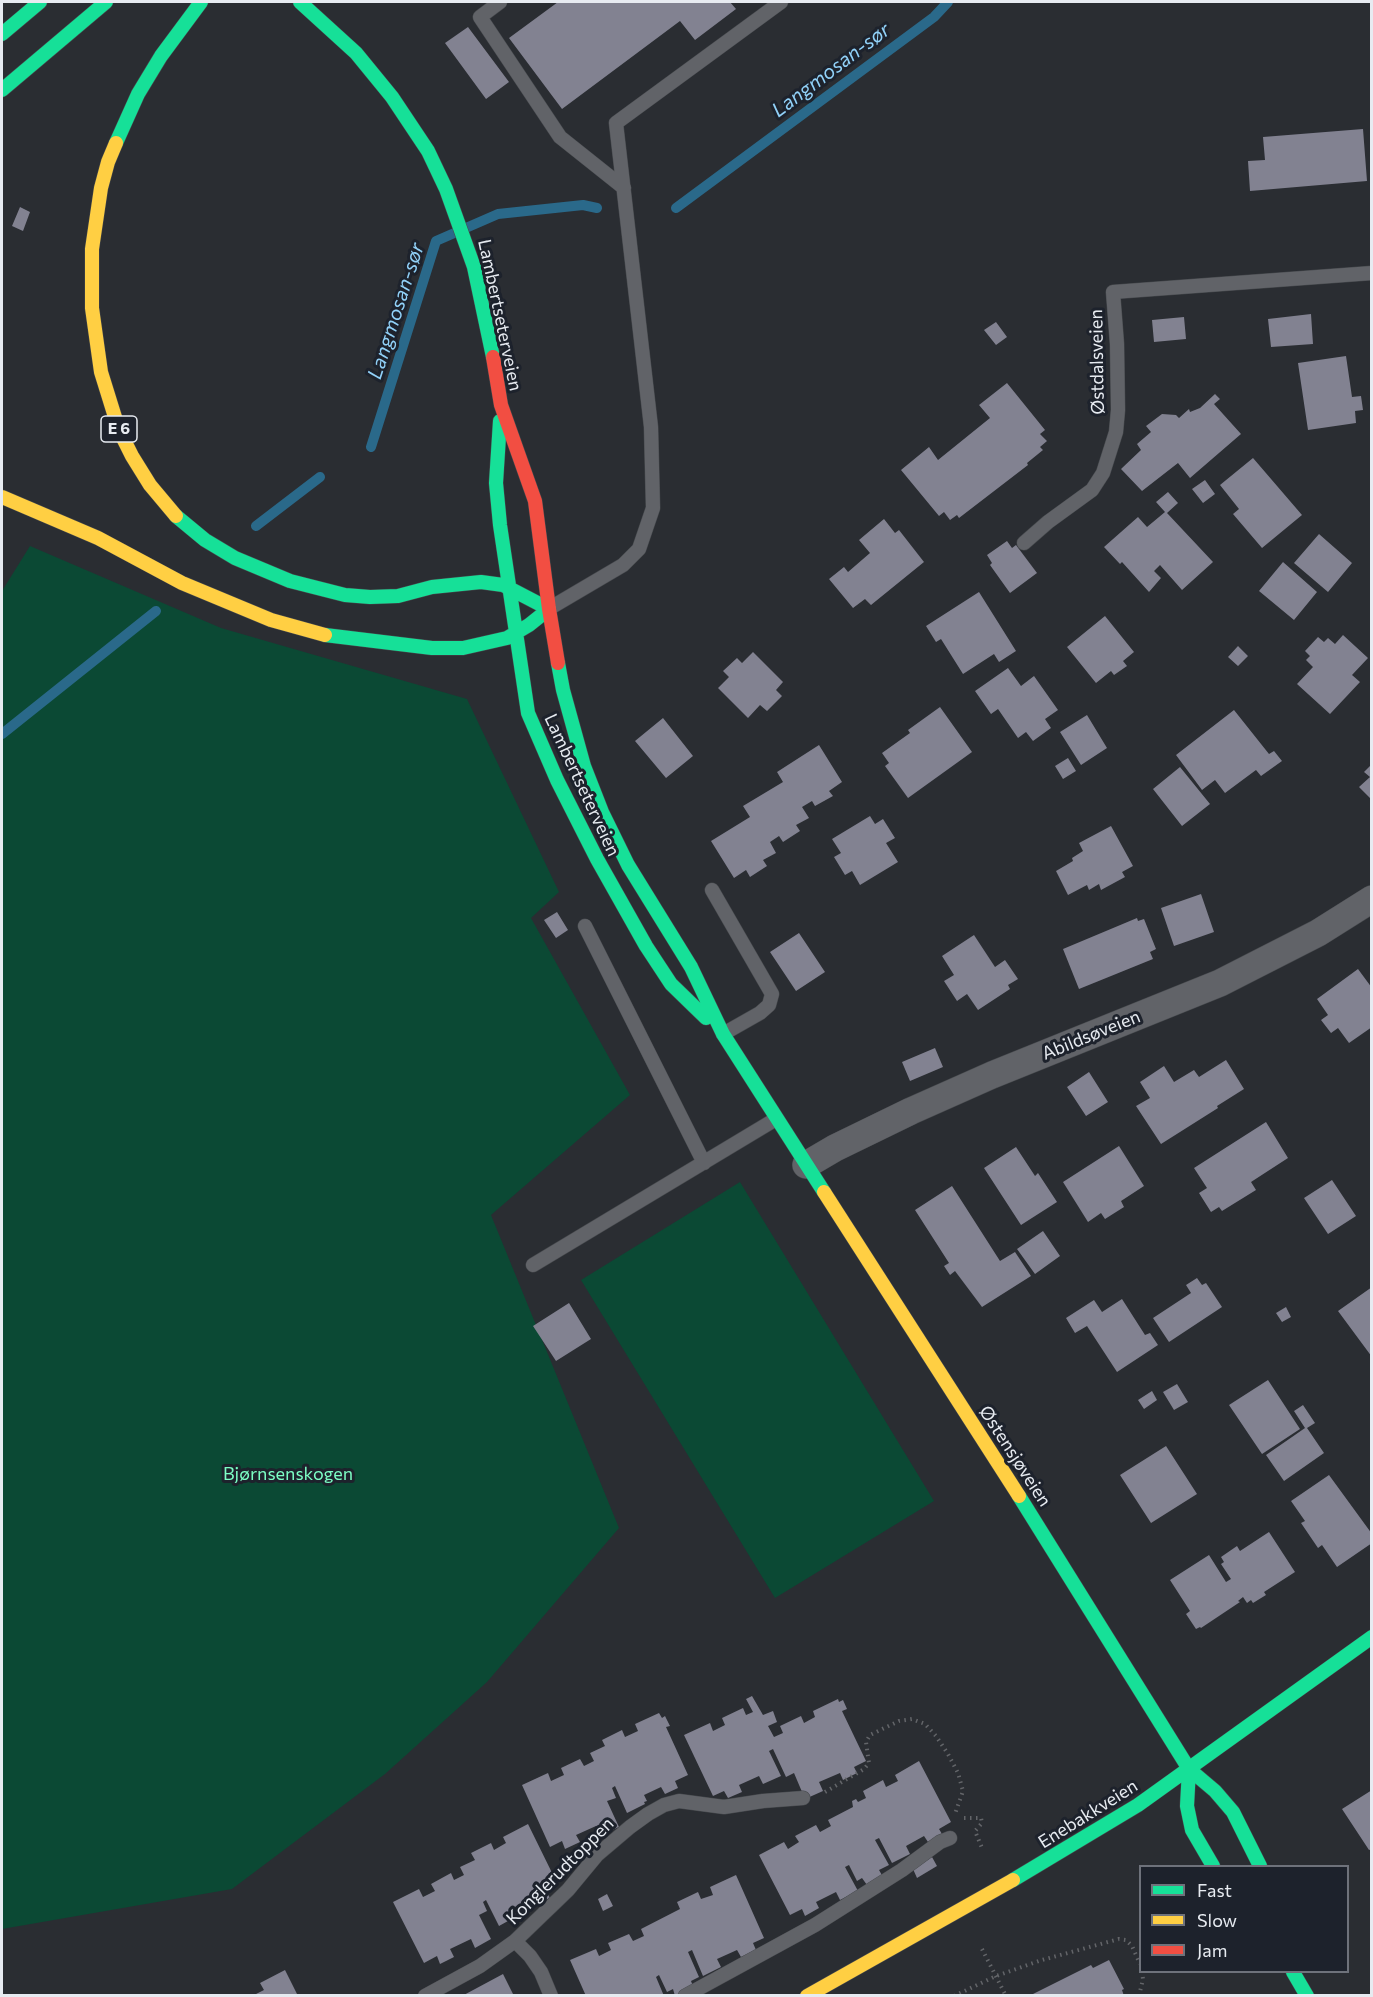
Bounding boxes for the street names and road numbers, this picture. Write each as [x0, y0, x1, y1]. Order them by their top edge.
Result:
street label: Lambertseterveien [473, 237, 527, 393]
street label: Østdalsveien [1085, 309, 1109, 415]
road number: E 6 [101, 416, 137, 442]
street label: Lambertseterveien [540, 710, 624, 860]
street label: Abildsøveien [1039, 1005, 1143, 1065]
street label: Østensjøveien [974, 1401, 1056, 1511]
street label: Enebakkveien [1034, 1775, 1142, 1853]
street label: Konglerudtoppen [502, 1813, 618, 1929]

